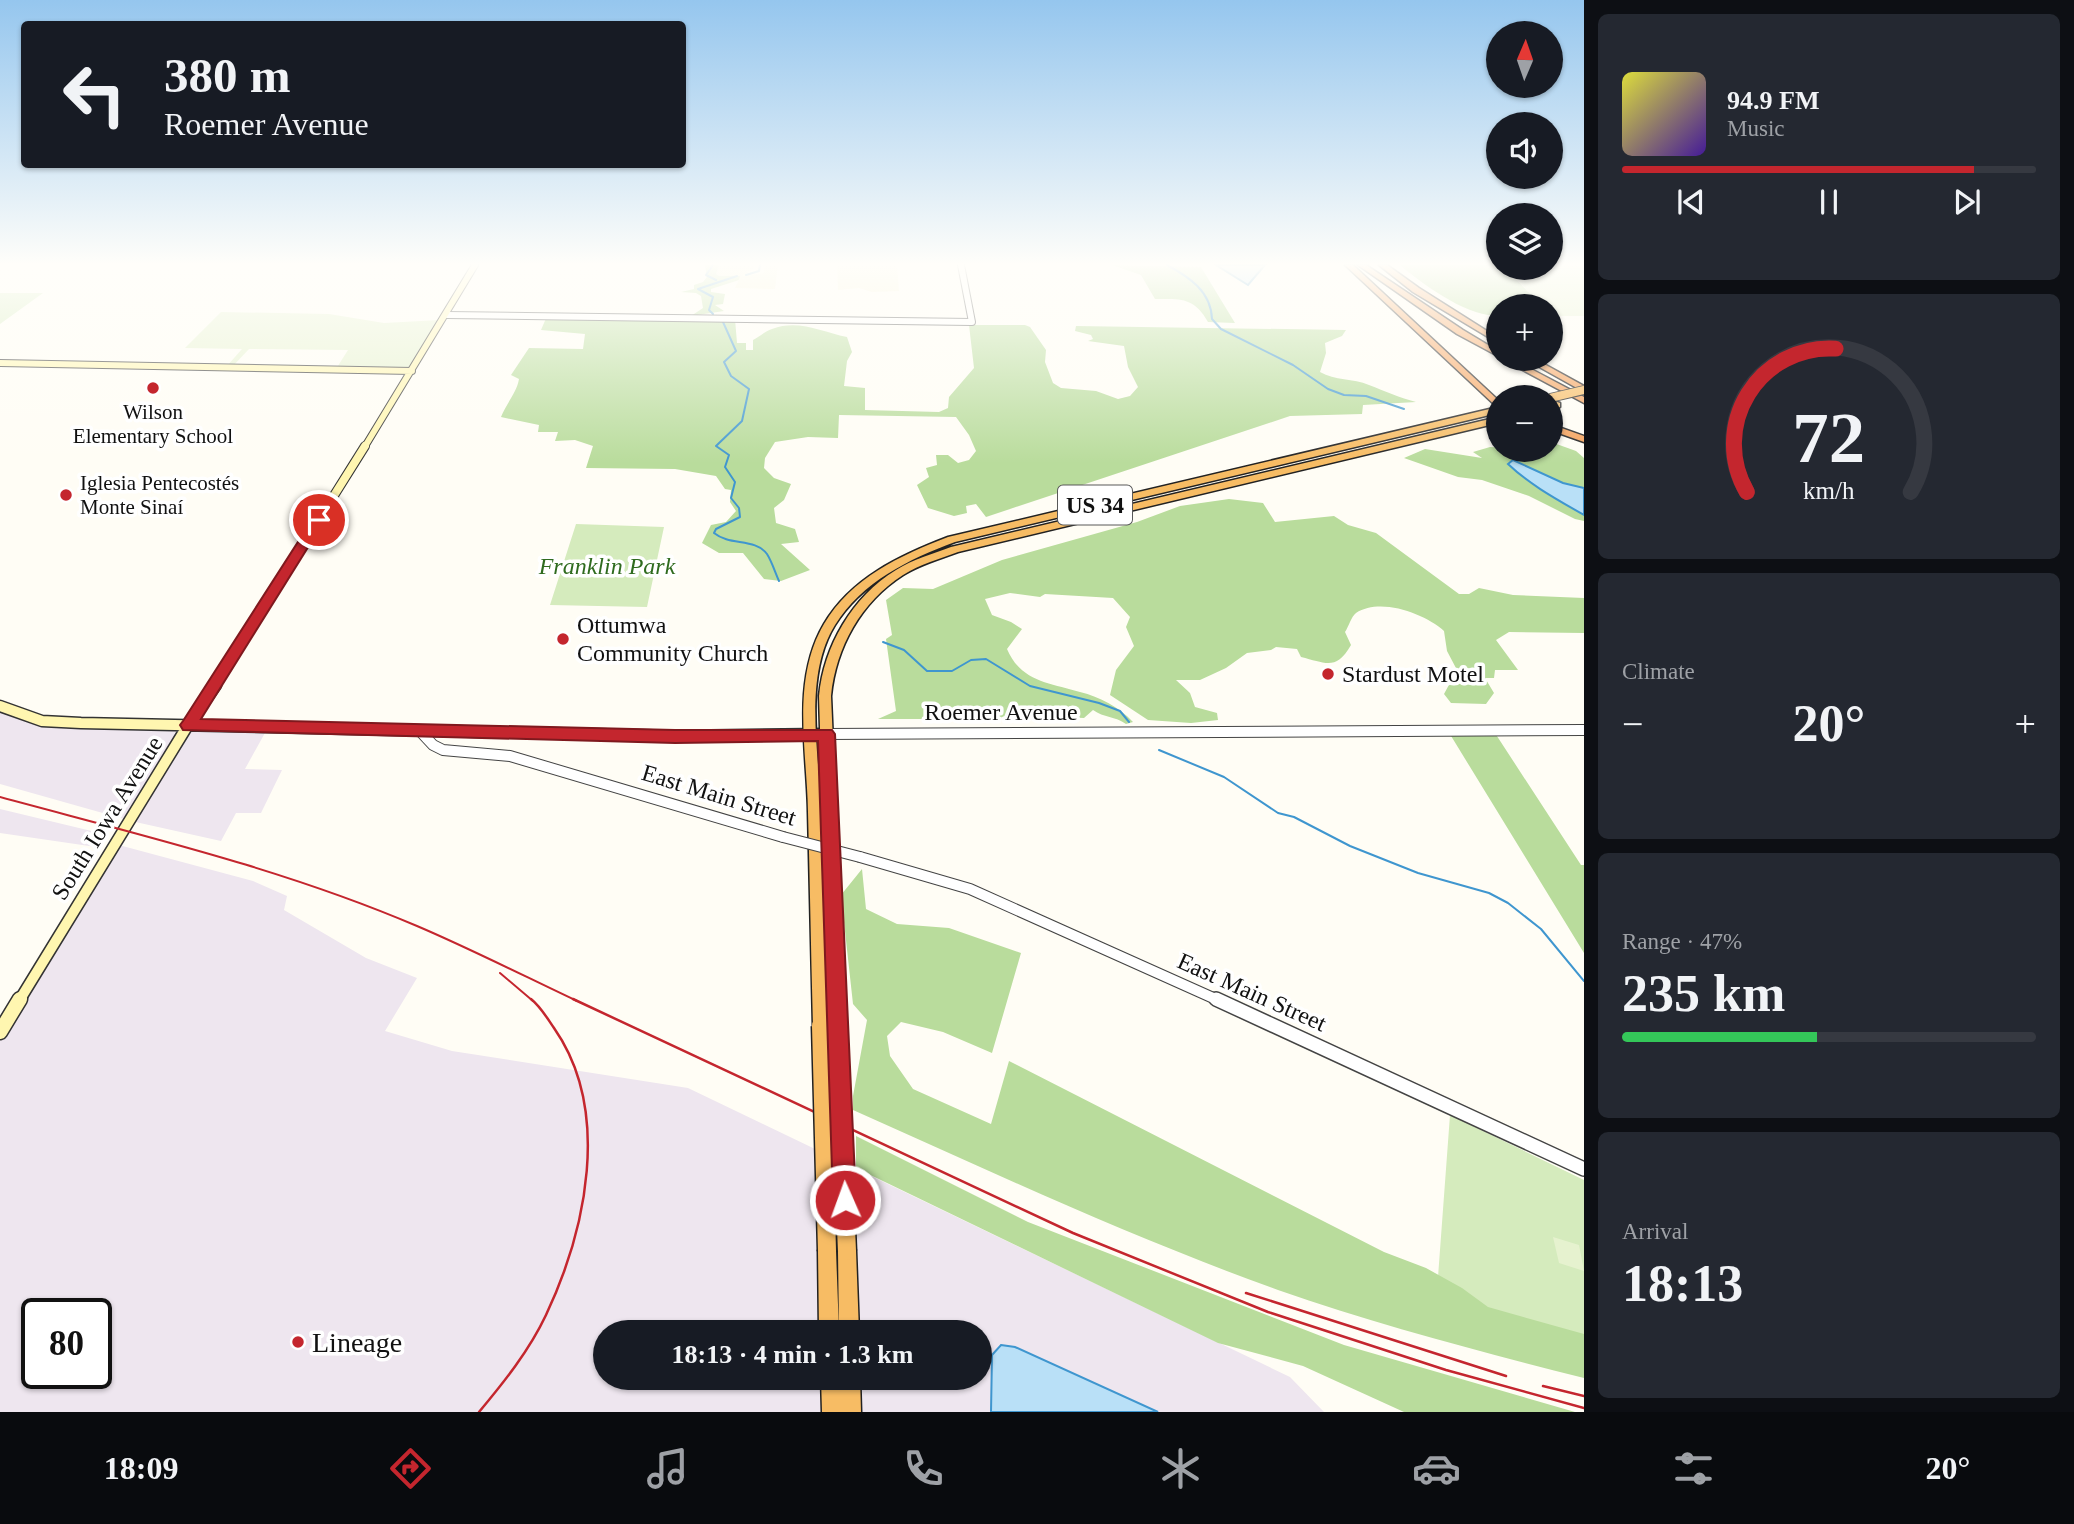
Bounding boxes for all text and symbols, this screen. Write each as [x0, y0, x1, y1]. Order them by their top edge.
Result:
north arrow [1486, 21, 1563, 98]
map controls [1486, 21, 1563, 462]
text: 380 m [164, 48, 291, 103]
icon: left [49, 49, 140, 140]
text: 94.9 FM [1727, 86, 1819, 115]
text: Roemer Avenue [164, 106, 369, 142]
button: sound [1486, 112, 1563, 189]
text: Music [1727, 116, 1785, 141]
icon: previous [1672, 183, 1710, 221]
icon: pause [1810, 183, 1848, 221]
icon: next [1948, 183, 1986, 221]
button: layers [1486, 203, 1563, 280]
button: + [1486, 294, 1563, 371]
marker: Wilson Elementary School [145, 380, 161, 396]
button: − [1486, 385, 1563, 462]
text: 72 [1793, 398, 1865, 479]
place label: Wilson Elementary School [73, 400, 233, 448]
place label: Iglesia Pentecostés Monte Sinaí [80, 471, 239, 519]
text: km/h [1803, 477, 1855, 504]
road number: US 34 [1058, 485, 1132, 524]
marker: Iglesia Pentecostés Monte Sinaí [58, 487, 74, 503]
pin [289, 490, 349, 550]
icon: arrive [300, 501, 338, 539]
park label: Franklin Park [538, 553, 676, 579]
place label: Ottumwa Community Church [577, 612, 768, 666]
marker: Ottumwa Community Church [555, 631, 571, 647]
text: Climate [1622, 659, 1695, 684]
place label: Stardust Motel [1342, 661, 1484, 687]
marker: Stardust Motel [1320, 666, 1336, 682]
text: 20° [1793, 695, 1865, 752]
street label: Roemer Avenue [924, 699, 1078, 725]
text: − [1622, 703, 1643, 745]
text: + [2015, 703, 2036, 745]
street label: South Iowa Avenue [46, 732, 168, 904]
street label: East Main Street [639, 759, 800, 831]
text: Range · 47% [1622, 929, 1742, 954]
street label: East Main Street [1174, 948, 1331, 1037]
text: 235 km [1622, 965, 1785, 1022]
position arrow [808, 1163, 882, 1237]
text: Arrival [1622, 1219, 1688, 1244]
text: 18:13 [1622, 1255, 1743, 1312]
speed limit sign: 80 [21, 1298, 112, 1389]
place label: Lineage [312, 1327, 402, 1358]
marker: Lineage [290, 1334, 306, 1350]
text: 18:13 · 4 min · 1.3 km [672, 1340, 913, 1369]
icon: directions [386, 1444, 435, 1493]
icon: music [643, 1444, 692, 1493]
icon: phone [899, 1444, 948, 1493]
icon: climate [1156, 1444, 1205, 1493]
icon: car [1412, 1444, 1461, 1493]
icon: filters [1669, 1444, 1718, 1493]
text: 18:09 [104, 1450, 178, 1486]
text: 20° [1925, 1450, 1970, 1486]

